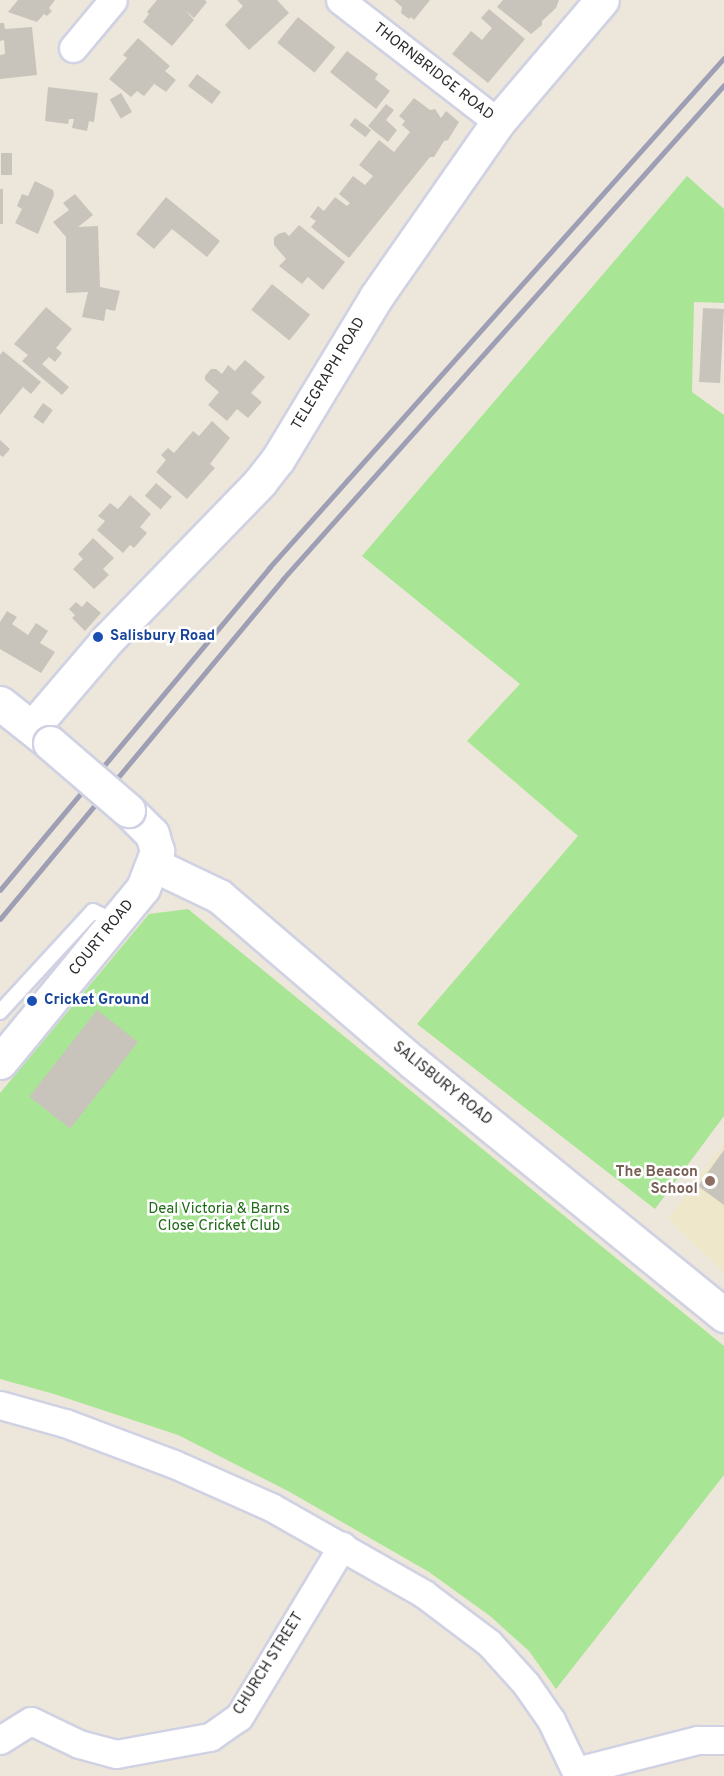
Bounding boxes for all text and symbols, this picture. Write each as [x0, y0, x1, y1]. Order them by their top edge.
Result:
street label: THORNBRIDGE ROAD [369, 19, 497, 125]
street label: TELEGRAPH ROAD [288, 314, 370, 434]
place label: Salisbury Road [110, 628, 215, 646]
marker: Salisbury Road [91, 630, 105, 644]
street label: COURT ROAD [66, 896, 138, 980]
place label: Cricket Ground [44, 992, 149, 1010]
marker: Cricket Ground [25, 994, 39, 1008]
street label: SALISBURY ROAD [388, 1038, 496, 1130]
place label: The Beacon School [615, 1163, 698, 1198]
marker: The Beacon School [703, 1174, 717, 1188]
park label: Deal Victoria & Barns Close Cricket Club [148, 1200, 290, 1235]
street label: CHURCH STREET [230, 1609, 308, 1719]

